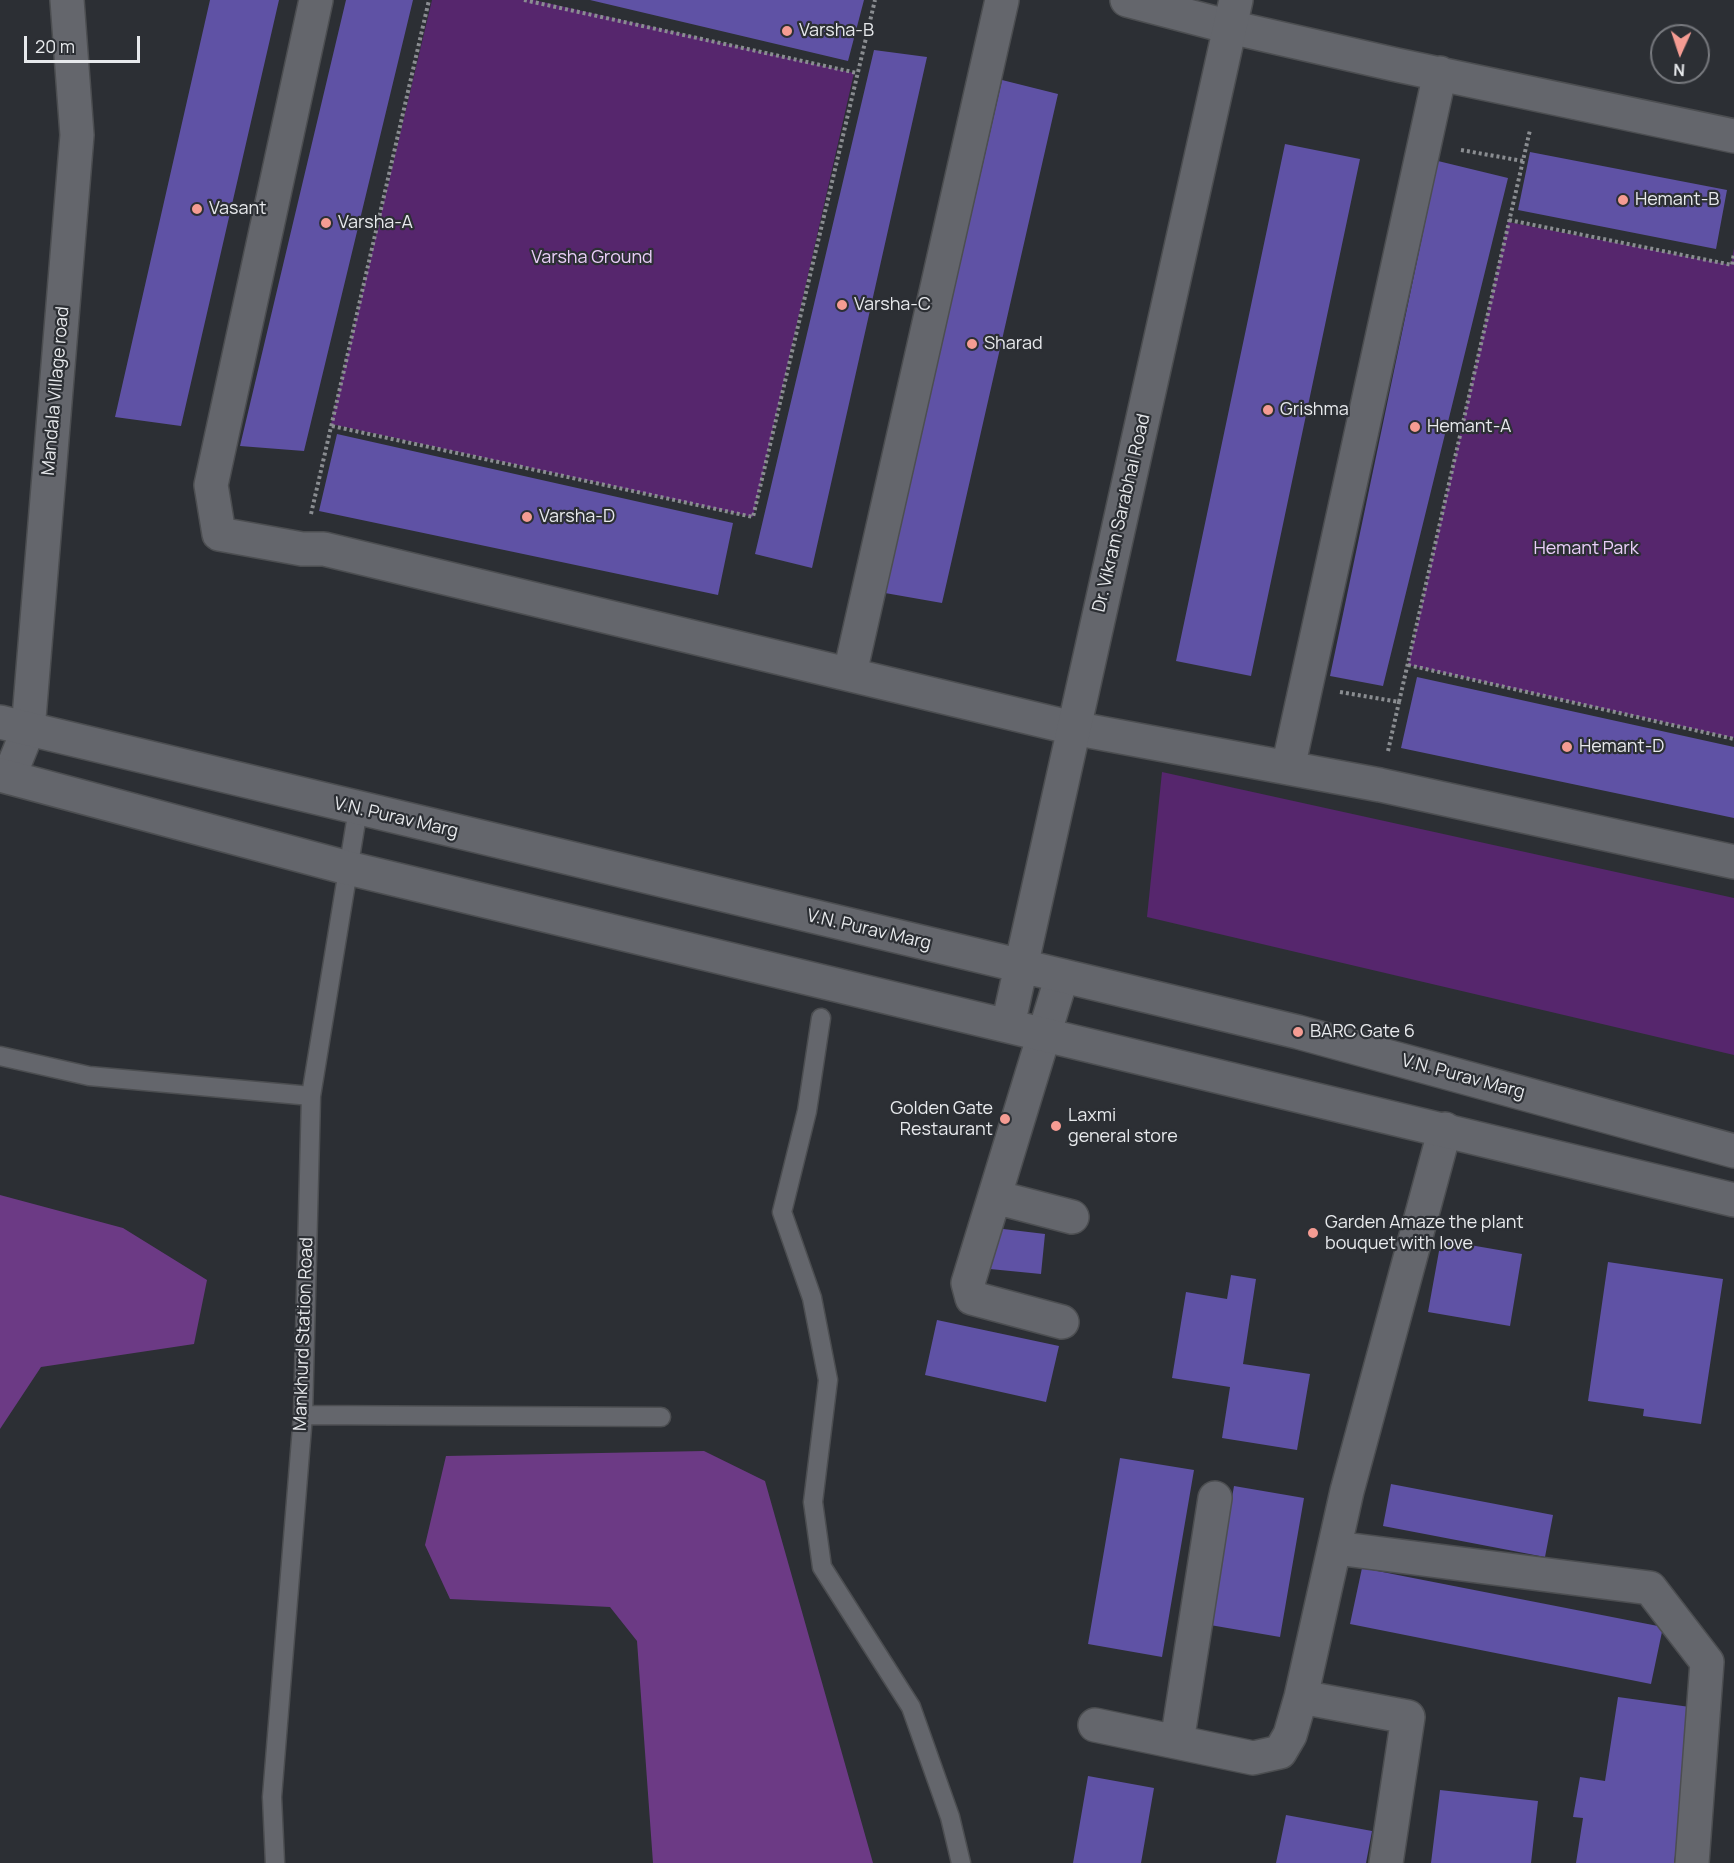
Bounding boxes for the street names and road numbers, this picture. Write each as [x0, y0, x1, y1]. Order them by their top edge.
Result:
street label: Mandala Village road [38, 306, 74, 476]
street label: Dr. Vikram Sarabhai Road [1089, 412, 1155, 614]
street label: V.N. Purav Marg [332, 793, 460, 843]
street label: V.N. Purav Marg [805, 905, 933, 955]
street label: V.N. Purav Marg [1399, 1050, 1527, 1104]
street label: Mankhurd Station Road [290, 1237, 318, 1431]

